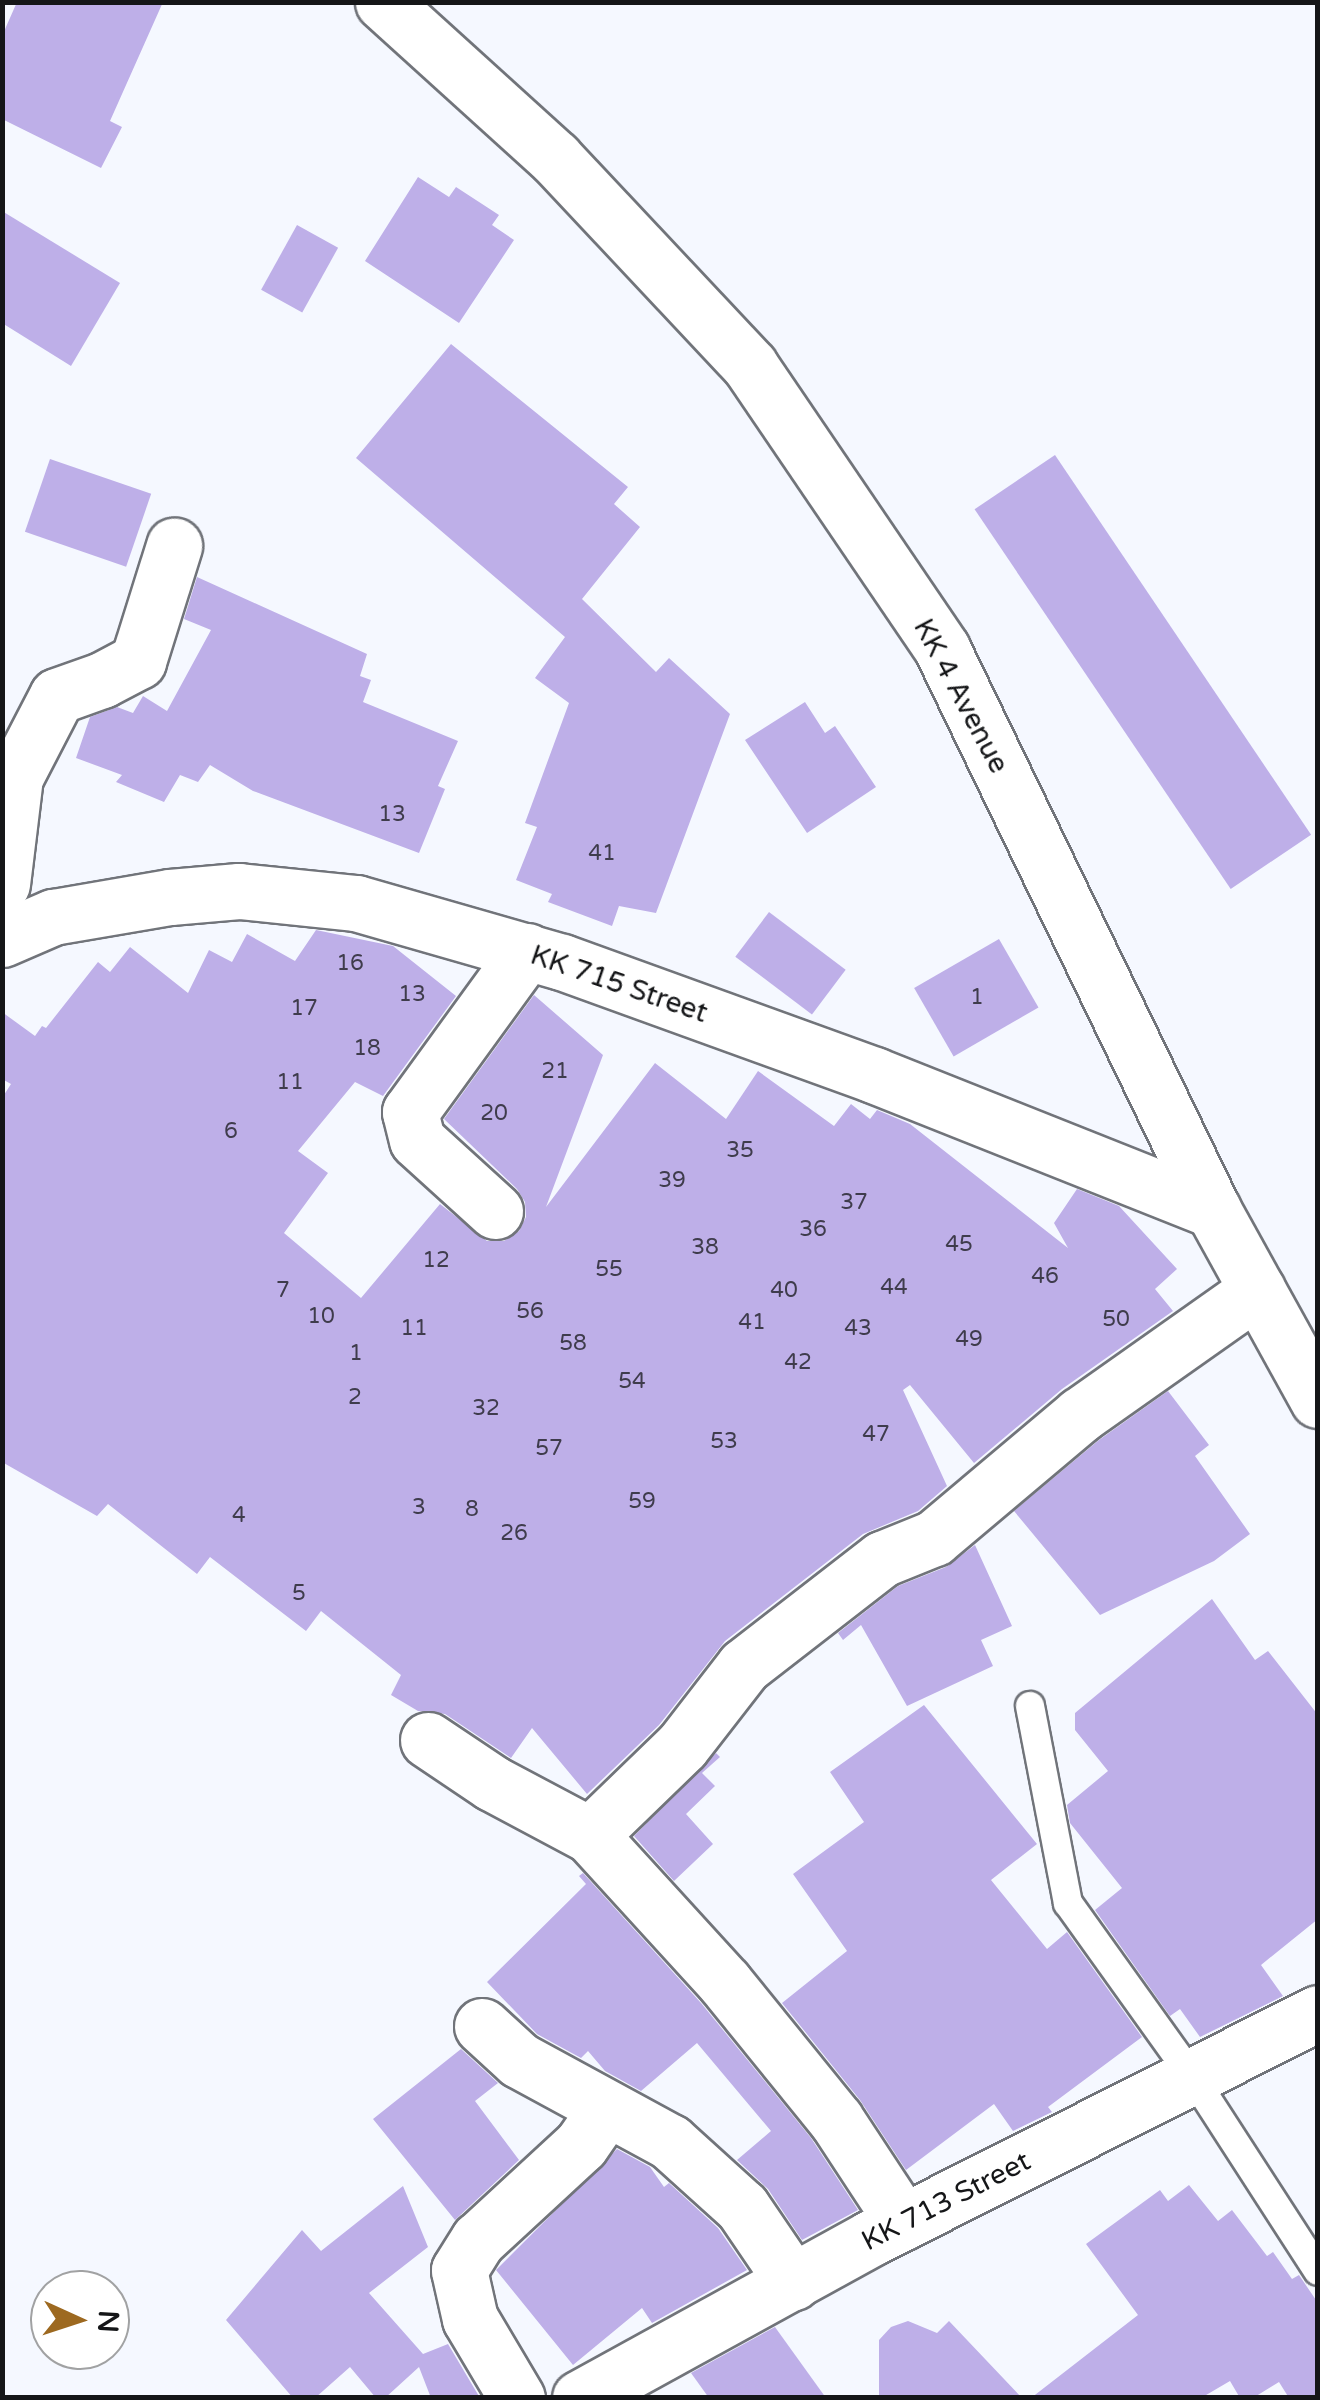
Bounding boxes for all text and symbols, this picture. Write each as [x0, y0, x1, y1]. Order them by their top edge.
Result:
street label: KK 4 Avenue [906, 613, 1016, 779]
house number: 13 [378, 802, 406, 828]
house number: 41 [588, 841, 616, 867]
street label: KK 715 Street [526, 938, 712, 1030]
house number: 16 [336, 951, 364, 977]
house number: 13 [398, 982, 426, 1008]
house number: 1 [970, 985, 984, 1011]
house number: 17 [290, 996, 318, 1022]
house number: 18 [353, 1036, 381, 1062]
house number: 21 [541, 1059, 569, 1085]
house number: 11 [276, 1070, 304, 1096]
house number: 20 [480, 1101, 508, 1127]
house number: 6 [224, 1119, 238, 1145]
house number: 35 [726, 1138, 754, 1164]
house number: 39 [658, 1168, 686, 1194]
house number: 37 [840, 1190, 868, 1216]
house number: 36 [799, 1217, 827, 1243]
house number: 45 [945, 1232, 973, 1258]
house number: 38 [691, 1235, 719, 1261]
house number: 12 [422, 1248, 450, 1274]
house number: 55 [595, 1257, 623, 1283]
house number: 46 [1031, 1264, 1059, 1290]
house number: 44 [880, 1275, 908, 1301]
house number: 7 [276, 1278, 290, 1304]
house number: 40 [770, 1278, 798, 1304]
house number: 56 [516, 1299, 544, 1325]
house number: 10 [307, 1304, 335, 1330]
house number: 50 [1102, 1307, 1130, 1333]
house number: 41 [738, 1310, 766, 1336]
house number: 11 [400, 1316, 428, 1342]
house number: 43 [844, 1316, 872, 1342]
house number: 49 [955, 1327, 983, 1353]
house number: 58 [559, 1331, 587, 1357]
house number: 1 [349, 1341, 363, 1367]
house number: 42 [784, 1350, 812, 1376]
house number: 54 [618, 1369, 646, 1395]
house number: 2 [348, 1385, 362, 1411]
house number: 32 [472, 1396, 500, 1422]
house number: 47 [862, 1422, 890, 1448]
house number: 53 [710, 1429, 738, 1455]
house number: 57 [535, 1436, 563, 1462]
house number: 59 [628, 1489, 656, 1515]
house number: 3 [412, 1495, 426, 1521]
house number: 8 [465, 1497, 479, 1523]
house number: 4 [232, 1503, 246, 1529]
house number: 26 [500, 1521, 528, 1547]
house number: 5 [292, 1581, 306, 1607]
street label: KK 713 Street [856, 2144, 1036, 2258]
north arrow [30, 2270, 130, 2370]
text: N [90, 2309, 126, 2334]

